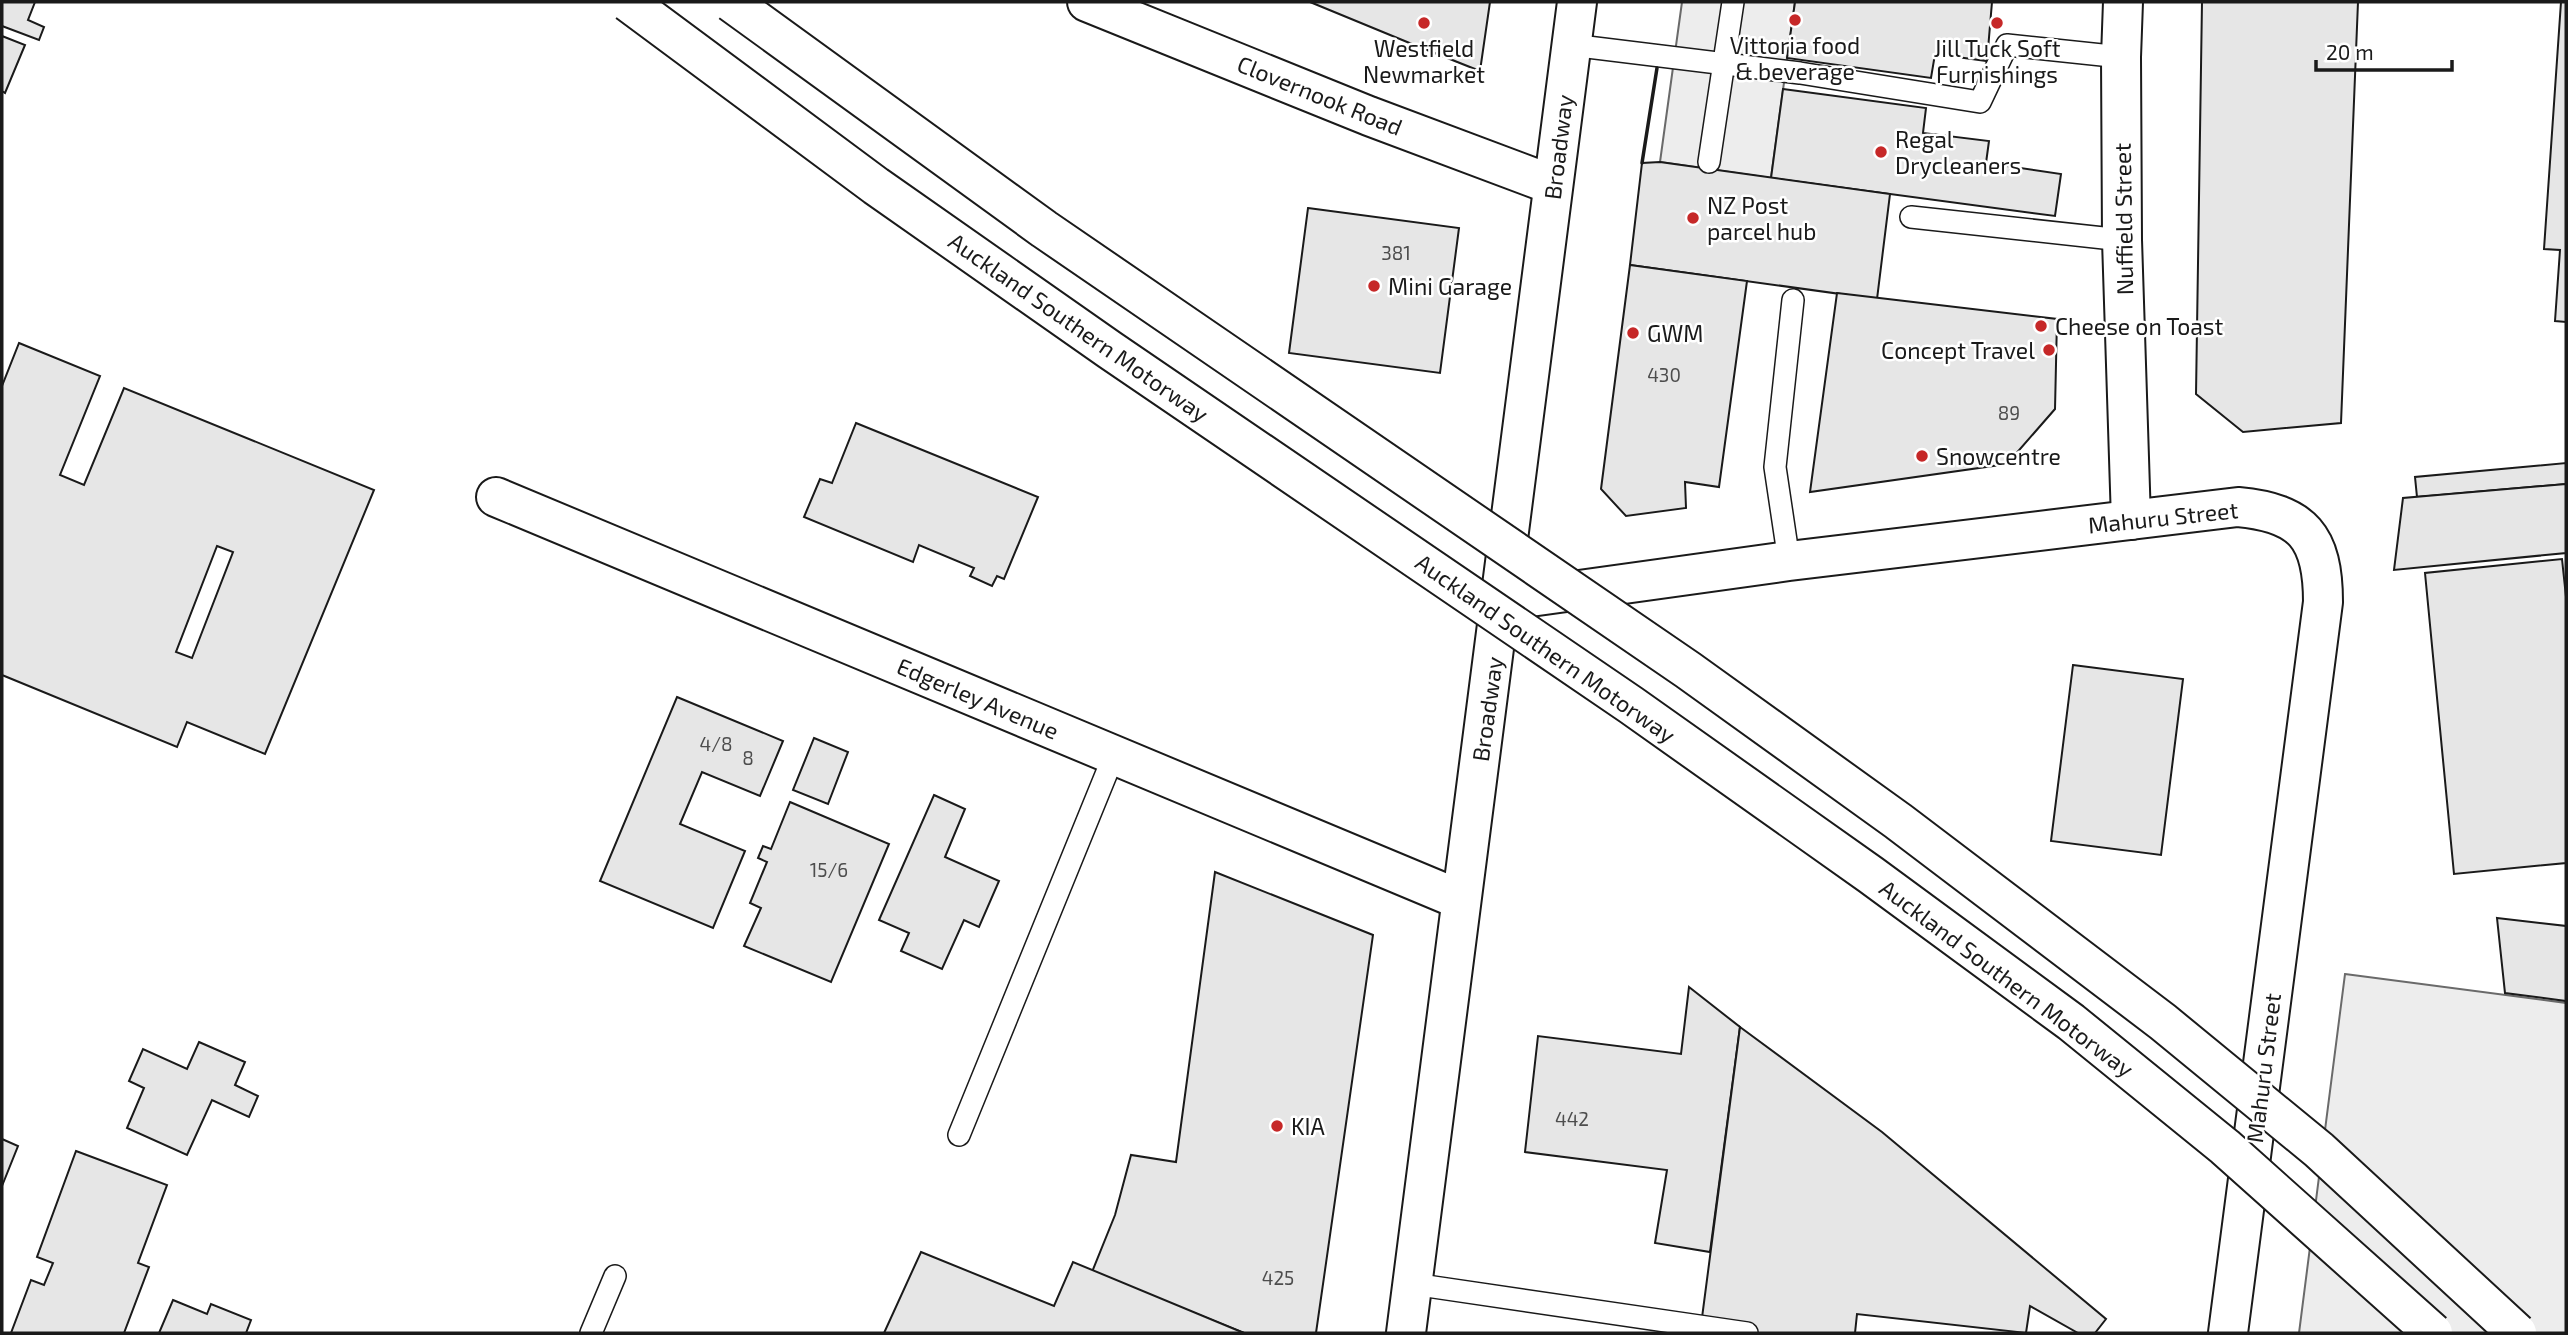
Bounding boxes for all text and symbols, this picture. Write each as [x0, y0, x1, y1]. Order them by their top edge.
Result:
marker: Vittoria food & beverage [1787, 12, 1803, 28]
marker: Westfield Newmarket [1416, 15, 1432, 31]
marker: Jill Tuck Soft Furnishings [1989, 15, 2005, 31]
scale bar [2316, 28, 2452, 72]
place label: Vittoria food & beverage [1730, 31, 1860, 85]
place label: Westfield Newmarket [1363, 34, 1485, 88]
place label: Jill Tuck Soft Furnishings [1934, 34, 2061, 88]
text: 20 m [2326, 39, 2374, 64]
street label: Clovernook Road [1233, 49, 1407, 141]
street label: Broadway [1538, 93, 1578, 201]
place label: Regal Drycleaners [1895, 125, 2021, 179]
street label: Nuffield Street [2108, 142, 2138, 295]
marker: Regal Drycleaners [1873, 144, 1889, 160]
place label: NZ Post parcel hub [1707, 191, 1816, 245]
marker: NZ Post parcel hub [1685, 210, 1701, 226]
street label: Auckland Southern Motorway [944, 226, 1214, 428]
house number: 381 [1381, 241, 1411, 264]
place label: Mini Garage [1388, 272, 1512, 300]
marker: Mini Garage [1366, 278, 1382, 294]
place label: Cheese on Toast [2055, 312, 2224, 340]
marker: Cheese on Toast [2033, 318, 2049, 334]
place label: GWM [1647, 319, 1703, 347]
marker: GWM [1625, 325, 1641, 341]
place label: Concept Travel [1881, 336, 2035, 364]
marker: Concept Travel [2041, 342, 2057, 358]
house number: 430 [1647, 363, 1681, 386]
house number: 89 [1998, 401, 2020, 424]
place label: Snowcentre [1936, 442, 2061, 470]
marker: Snowcentre [1914, 448, 1930, 464]
street label: Mahuru Street [2087, 495, 2240, 539]
street label: Auckland Southern Motorway [1411, 547, 1681, 749]
street label: Edgerley Avenue [893, 651, 1063, 745]
street label: Broadway [1466, 655, 1508, 763]
house number: 4/8 [699, 732, 733, 755]
house number: 8 [742, 746, 754, 769]
house number: 15/6 [810, 858, 848, 881]
street label: Auckland Southern Motorway [1874, 873, 2140, 1083]
street label: Mahuru Street [2240, 991, 2286, 1144]
house number: 442 [1555, 1107, 1589, 1130]
place label: KIA [1291, 1112, 1326, 1140]
marker: KIA [1269, 1118, 1285, 1134]
house number: 425 [1262, 1266, 1294, 1289]

